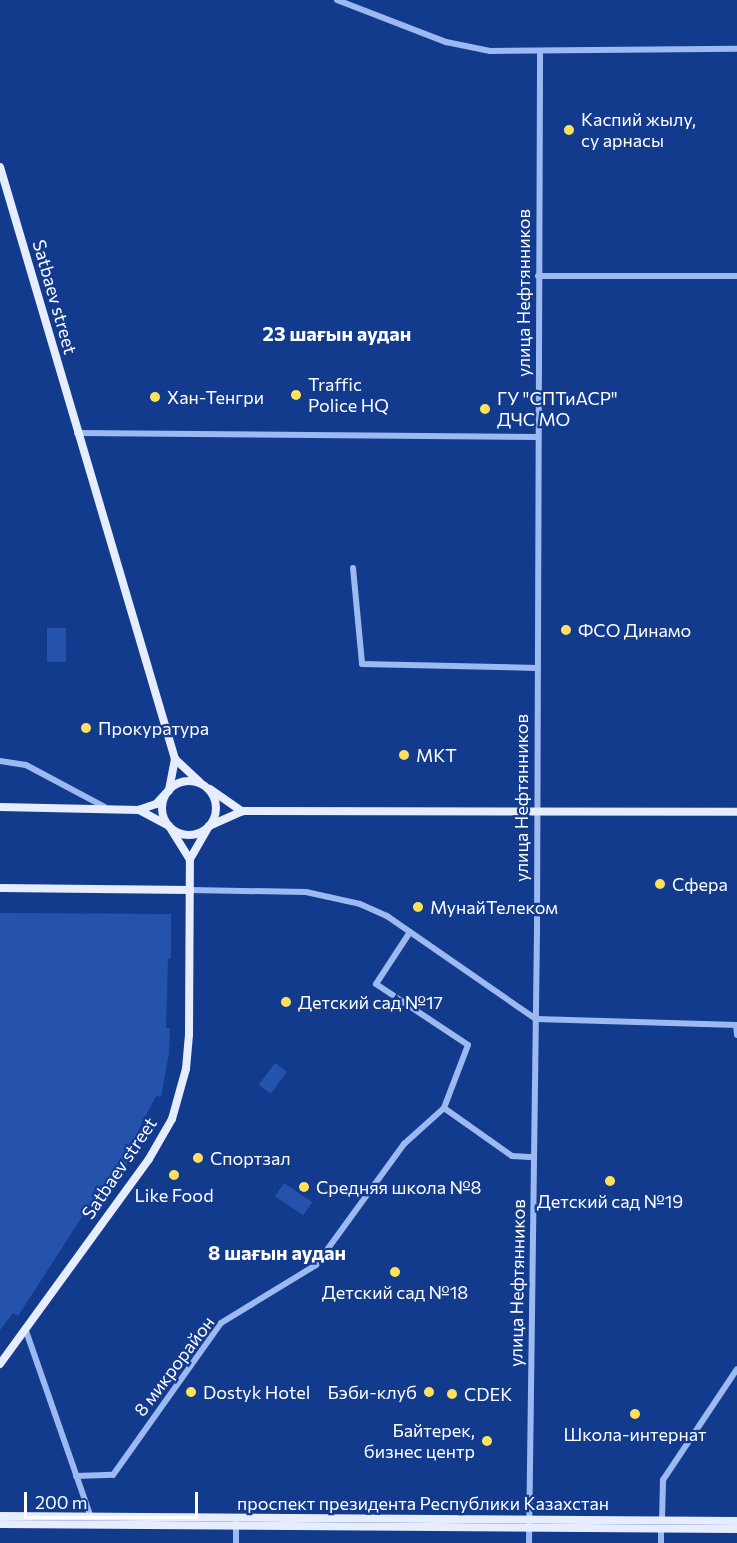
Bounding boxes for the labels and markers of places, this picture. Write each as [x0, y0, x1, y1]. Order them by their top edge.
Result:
place label: Каспий жылу, су арнасы [581, 109, 696, 152]
marker: Каспий жылу, су арнасы [562, 123, 576, 137]
place label: Traffic Police HQ [308, 374, 389, 416]
place label: Хан-Тенгри [167, 386, 264, 408]
marker: Traffic Police HQ [289, 388, 303, 402]
place label: ГУ "СПТиАСР" ДЧС МО [497, 388, 618, 430]
marker: Хан-Тенгри [148, 390, 162, 404]
marker: ГУ "СПТиАСР" ДЧС МО [478, 402, 492, 416]
place label: ФСО Динамо [578, 619, 691, 641]
marker: ФСО Динамо [559, 623, 573, 637]
place label: Прокуратура [98, 717, 209, 739]
marker: Прокуратура [79, 721, 93, 735]
place label: МКТ [416, 744, 457, 766]
marker: МКТ [397, 748, 411, 762]
place label: Сфера [672, 873, 728, 895]
marker: Сфера [653, 877, 667, 891]
place label: МунайТелеком [430, 896, 558, 918]
marker: МунайТелеком [411, 900, 425, 914]
place label: Детский сад №17 [298, 991, 443, 1013]
marker: Детский сад №17 [279, 995, 293, 1009]
place label: Спортзал [210, 1147, 291, 1169]
marker: Спортзал [191, 1151, 205, 1165]
marker: Like Food [167, 1168, 181, 1182]
marker: Детский сад №19 [603, 1174, 617, 1188]
place label: Средняя школа №8 [316, 1176, 481, 1198]
marker: Средняя школа №8 [297, 1180, 311, 1194]
place label: Like Food [134, 1184, 214, 1206]
place label: Детский сад №19 [537, 1190, 683, 1212]
marker: Детский сад №18 [388, 1265, 402, 1279]
place label: Детский сад №18 [322, 1281, 468, 1303]
place label: Dostyk Hotel [203, 1381, 310, 1403]
place label: Бэби-клуб [328, 1381, 417, 1403]
place label: CDEK [464, 1383, 512, 1405]
marker: Dostyk Hotel [184, 1385, 198, 1399]
marker: Бэби-клуб [422, 1385, 436, 1399]
marker: CDEK [445, 1387, 459, 1401]
marker: Школа-интернат [628, 1407, 642, 1421]
place label: Байтерек, бизнес центр [364, 1420, 475, 1462]
place label: Школа-интернат [564, 1423, 706, 1445]
marker: Байтерек, бизнес центр [480, 1434, 494, 1448]

